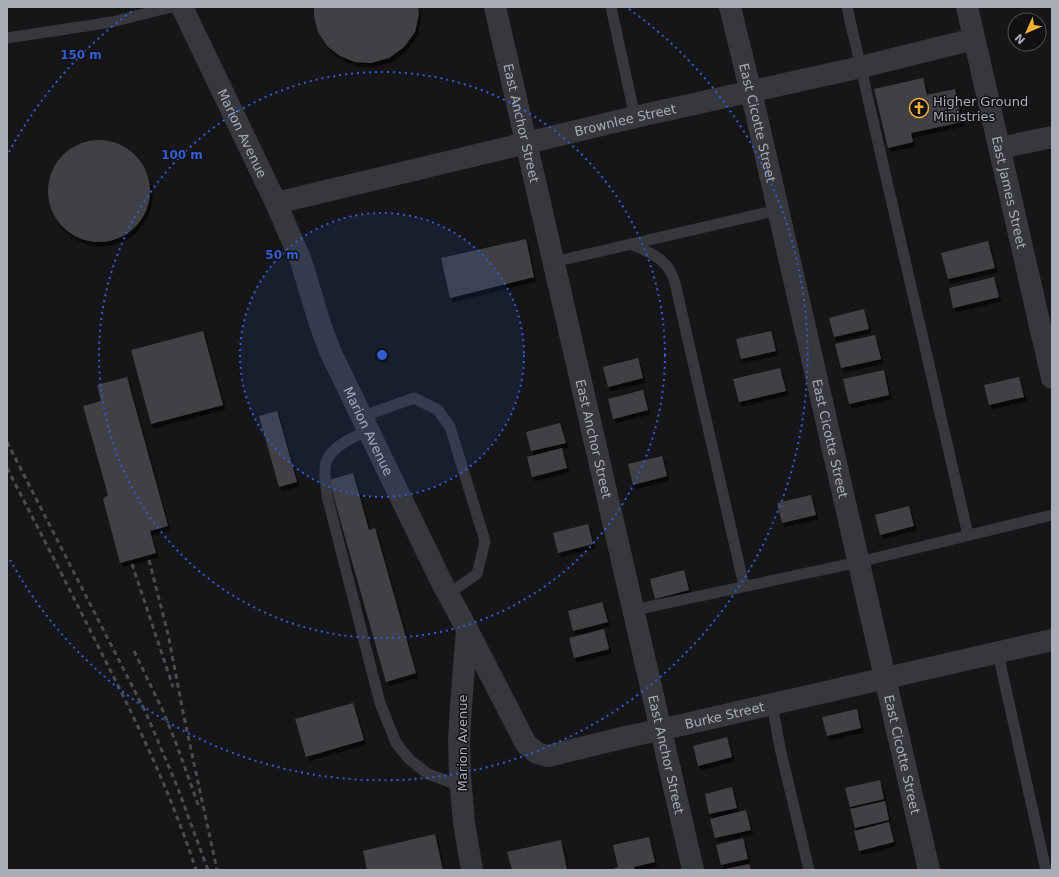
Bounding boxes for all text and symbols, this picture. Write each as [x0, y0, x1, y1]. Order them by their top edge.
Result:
north arrow [1007, 12, 1047, 52]
text: N [1012, 31, 1028, 47]
text: 150 m [60, 48, 102, 62]
street label: East Anchor Street [500, 62, 542, 184]
street label: East Cicotte Street [736, 62, 779, 184]
street label: Marion Avenue [214, 87, 270, 180]
place label: Higher Ground Ministries [933, 94, 1028, 124]
church icon: Higher Ground Ministries [908, 97, 930, 119]
street label: Brownlee Street [573, 101, 678, 139]
street label: East James Street [989, 135, 1029, 250]
text: 100 m [161, 148, 203, 162]
text: 50 m [265, 248, 299, 262]
centre of rings [375, 348, 389, 362]
street label: East Cicotte Street [809, 377, 851, 500]
street label: East Anchor Street [573, 378, 615, 500]
street label: Marion Avenue [340, 384, 396, 478]
street label: East Cicotte Street [881, 693, 923, 816]
street label: East Anchor Street [645, 694, 687, 816]
street label: Marion Avenue [455, 695, 470, 791]
street label: Burke Street [683, 699, 766, 732]

